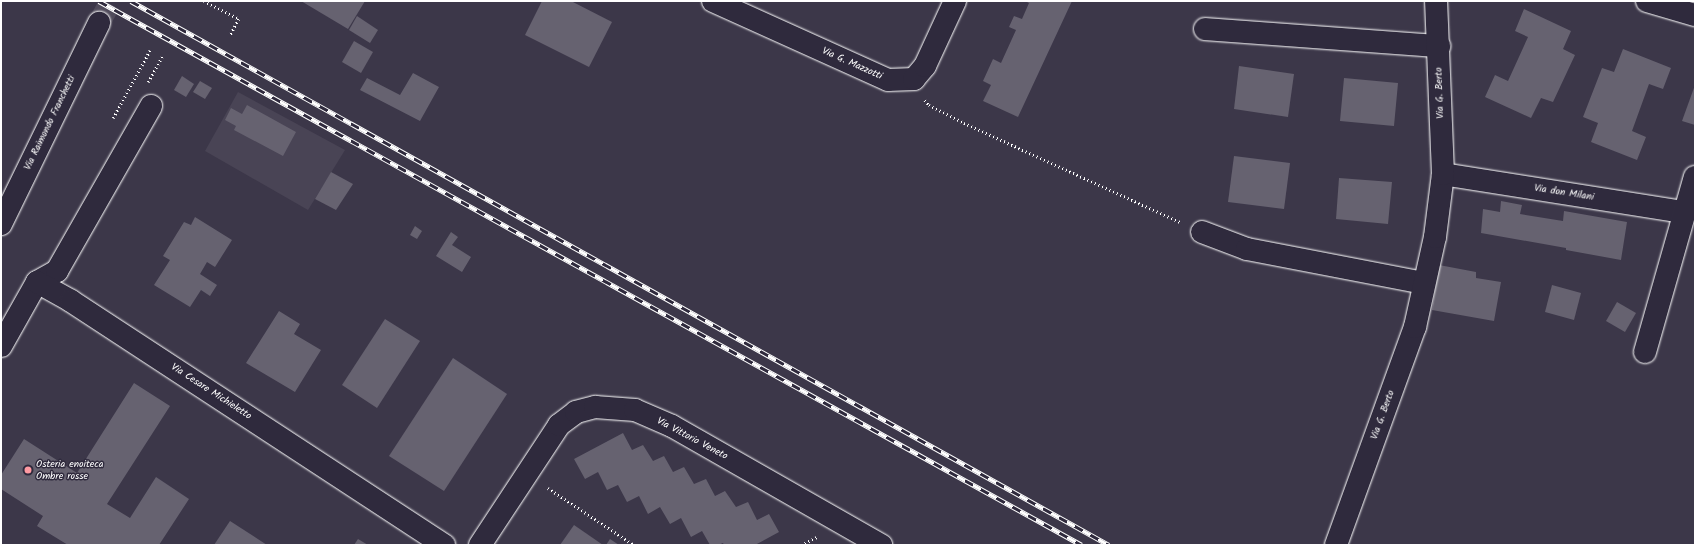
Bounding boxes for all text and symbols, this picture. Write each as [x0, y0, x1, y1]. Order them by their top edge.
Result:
street label: Via G. Mazzotti [820, 45, 884, 83]
street label: Via G. Berto [1433, 67, 1447, 119]
street label: Via Raimondo Franchetti [22, 74, 78, 172]
street label: Via don Milani [1533, 182, 1595, 204]
street label: Via Cesare Michieletto [168, 361, 254, 423]
street label: Via G. Berto [1369, 389, 1397, 441]
street label: Via Vittorio Veneto [654, 415, 730, 463]
place label: Osteria enoiteca Ombre rosse [36, 458, 103, 482]
marker: Osteria enoiteca Ombre rosse [23, 465, 33, 475]

